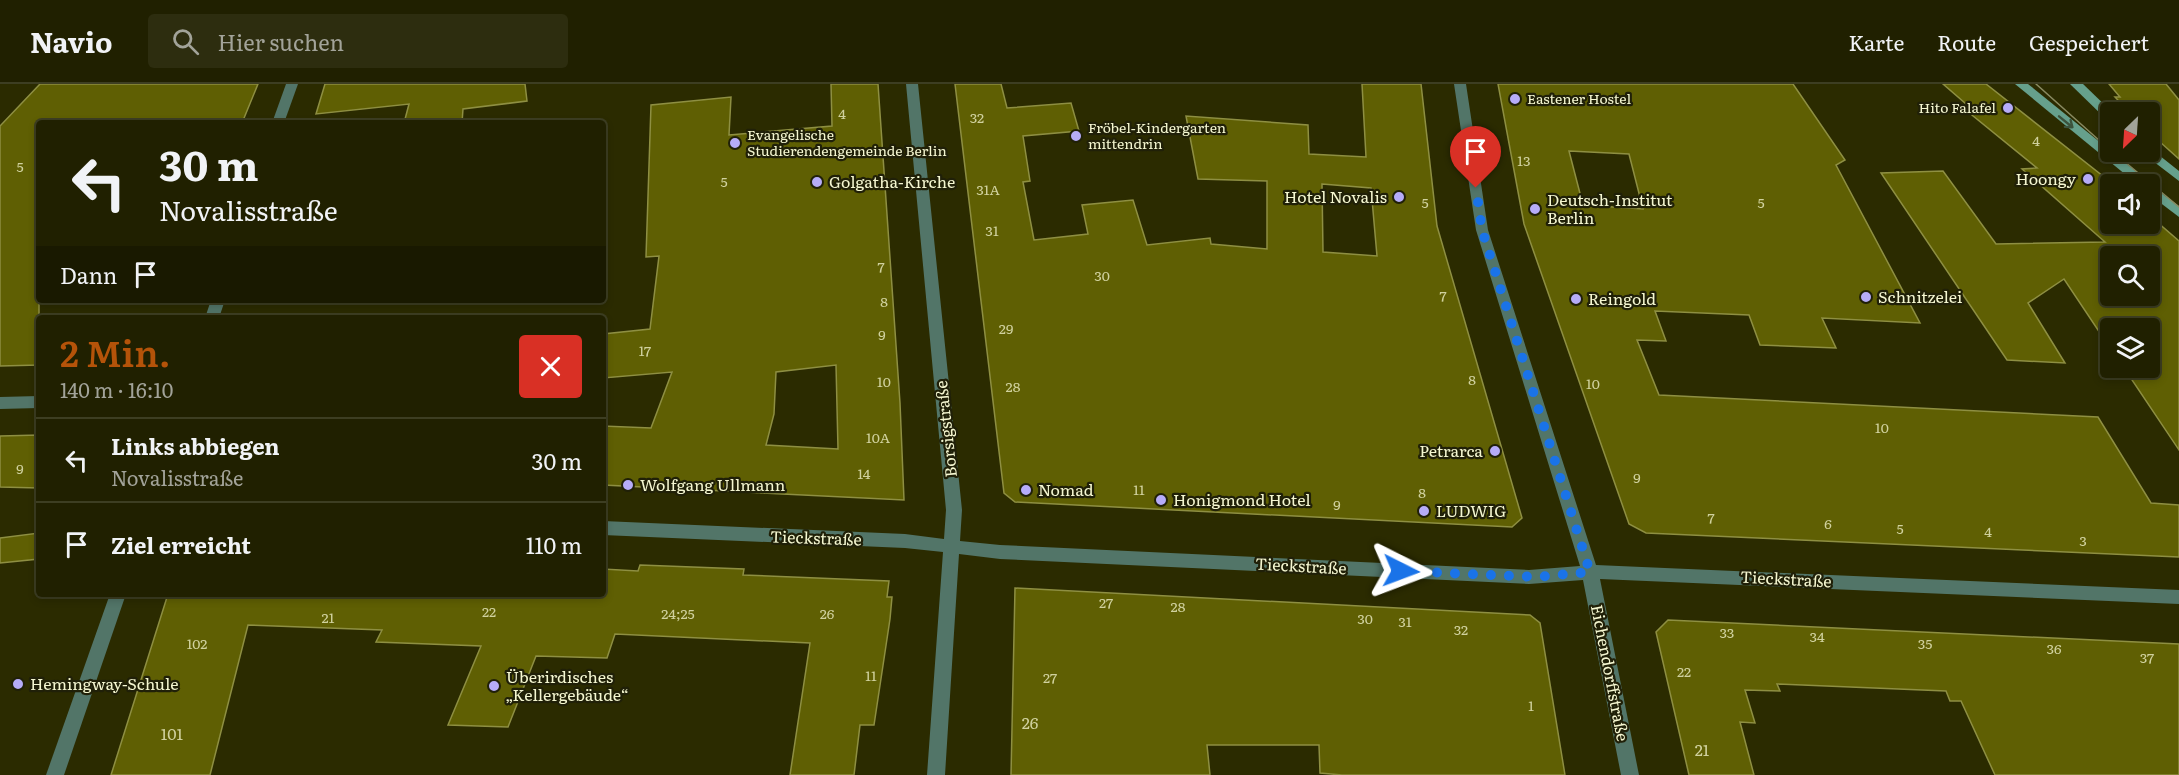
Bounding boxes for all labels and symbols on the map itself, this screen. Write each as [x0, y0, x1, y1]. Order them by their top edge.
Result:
place label: Eastener Hostel [1527, 88, 1631, 108]
marker: Eastener Hostel [1508, 92, 1522, 106]
place label: Hito Falafel [1919, 97, 1996, 117]
marker: Hito Falafel [2001, 101, 2015, 115]
north arrow [2100, 102, 2160, 162]
house number: 4 [838, 103, 846, 123]
house number: 32 [970, 107, 984, 127]
one-way arrow [2058, 115, 2074, 128]
place label: Fröbel-Kindergarten mittendrin [1088, 117, 1226, 153]
place label: Evangelische Studierendengemeinde Berlin [747, 124, 947, 160]
pin [1450, 126, 1501, 188]
marker: Fröbel-Kindergarten mittendrin [1069, 129, 1083, 143]
house number: 4 [2032, 130, 2040, 150]
marker: Evangelische Studierendengemeinde Berlin [728, 136, 742, 150]
house number: 13 [1517, 150, 1531, 170]
house number: 5 [16, 156, 24, 176]
place label: Hoongy [2015, 166, 2077, 190]
place label: Golgatha-Kirche [829, 169, 955, 193]
house number: 5 [720, 171, 728, 191]
marker: Hoongy [2081, 172, 2095, 186]
marker: Golgatha-Kirche [810, 175, 824, 189]
house number: 31A [976, 179, 1000, 199]
place label: Hotel Novalis [1284, 184, 1387, 208]
place label: Deutsch-Institut Berlin [1547, 187, 1673, 229]
marker: Hotel Novalis [1392, 190, 1406, 204]
house number: 5 [1421, 192, 1429, 212]
house number: 5 [1757, 192, 1765, 212]
marker: Deutsch-Institut Berlin [1528, 202, 1542, 216]
house number: 31 [985, 220, 999, 240]
house number: 7 [877, 256, 885, 276]
house number: 30 [1094, 265, 1110, 285]
place label: Schnitzelei [1878, 284, 1962, 308]
house number: 7 [1439, 285, 1447, 305]
place label: Reingold [1588, 286, 1656, 310]
marker: Schnitzelei [1859, 290, 1873, 304]
house number: 8 [880, 291, 888, 311]
marker: Reingold [1569, 292, 1583, 306]
house number: 29 [999, 318, 1013, 338]
house number: 9 [878, 324, 886, 344]
house number: 17 [639, 340, 651, 360]
house number: 8 [1468, 369, 1476, 389]
house number: 10 [877, 371, 891, 391]
house number: 10 [1586, 373, 1600, 393]
house number: 28 [1006, 376, 1021, 396]
street label: Borsigstraße [928, 380, 962, 479]
house number: 10 [1875, 417, 1889, 437]
house number: 10A [866, 427, 891, 447]
place label: Petrarca [1419, 438, 1483, 462]
marker: Petrarca [1488, 444, 1502, 458]
house number: 9 [16, 458, 24, 478]
house number: 14 [858, 463, 871, 483]
house number: 9 [1633, 467, 1641, 487]
place label: Wolfgang Ullmann [640, 472, 786, 496]
place label: Nomad [1038, 477, 1094, 501]
marker: Wolfgang Ullmann [621, 478, 635, 492]
house number: 11 [1133, 479, 1145, 499]
house number: 8 [1418, 482, 1426, 502]
marker: Nomad [1019, 483, 1033, 497]
place label: Honigmond Hotel [1173, 487, 1311, 511]
marker: Honigmond Hotel [1154, 493, 1168, 507]
house number: 9 [1333, 494, 1341, 514]
place label: LUDWIG [1436, 498, 1506, 522]
marker: LUDWIG [1417, 504, 1431, 518]
house number: 7 [1707, 507, 1715, 527]
house number: 6 [1824, 513, 1832, 533]
house number: 5 [1896, 518, 1904, 538]
house number: 4 [1984, 521, 1992, 541]
street label: Tieckstraße [770, 523, 862, 551]
house number: 3 [2079, 530, 2087, 550]
position arrow [1369, 539, 1433, 603]
street label: Tieckstraße [1255, 551, 1347, 579]
street label: Tieckstraße [1740, 564, 1832, 592]
house number: 27 [1099, 592, 1113, 612]
house number: 28 [1171, 596, 1186, 616]
house number: 22 [482, 601, 496, 621]
street label: Eichendorffstraße [1586, 602, 1636, 743]
house number: 24;25 [661, 603, 695, 623]
house number: 26 [820, 603, 835, 623]
house number: 21 [322, 607, 335, 627]
house number: 30 [1357, 608, 1373, 628]
house number: 31 [1398, 611, 1412, 631]
house number: 32 [1454, 619, 1468, 639]
house number: 33 [1720, 622, 1734, 642]
house number: 34 [1809, 626, 1825, 646]
house number: 102 [187, 633, 207, 653]
house number: 35 [1918, 633, 1932, 653]
house number: 36 [2046, 638, 2062, 658]
house number: 37 [2140, 647, 2154, 667]
house number: 22 [1677, 661, 1691, 681]
place label: Überirdisches „Kellergebäude“ [506, 664, 629, 706]
house number: 11 [865, 665, 877, 685]
house number: 27 [1043, 667, 1057, 687]
place label: Hemingway-Schule [30, 671, 178, 695]
marker: Hemingway-Schule [11, 677, 25, 691]
marker: Überirdisches „Kellergebäude“ [487, 679, 501, 693]
house number: 1 [1528, 695, 1534, 715]
house number: 26 [1022, 710, 1039, 734]
house number: 101 [161, 721, 184, 745]
house number: 21 [1695, 737, 1710, 761]

